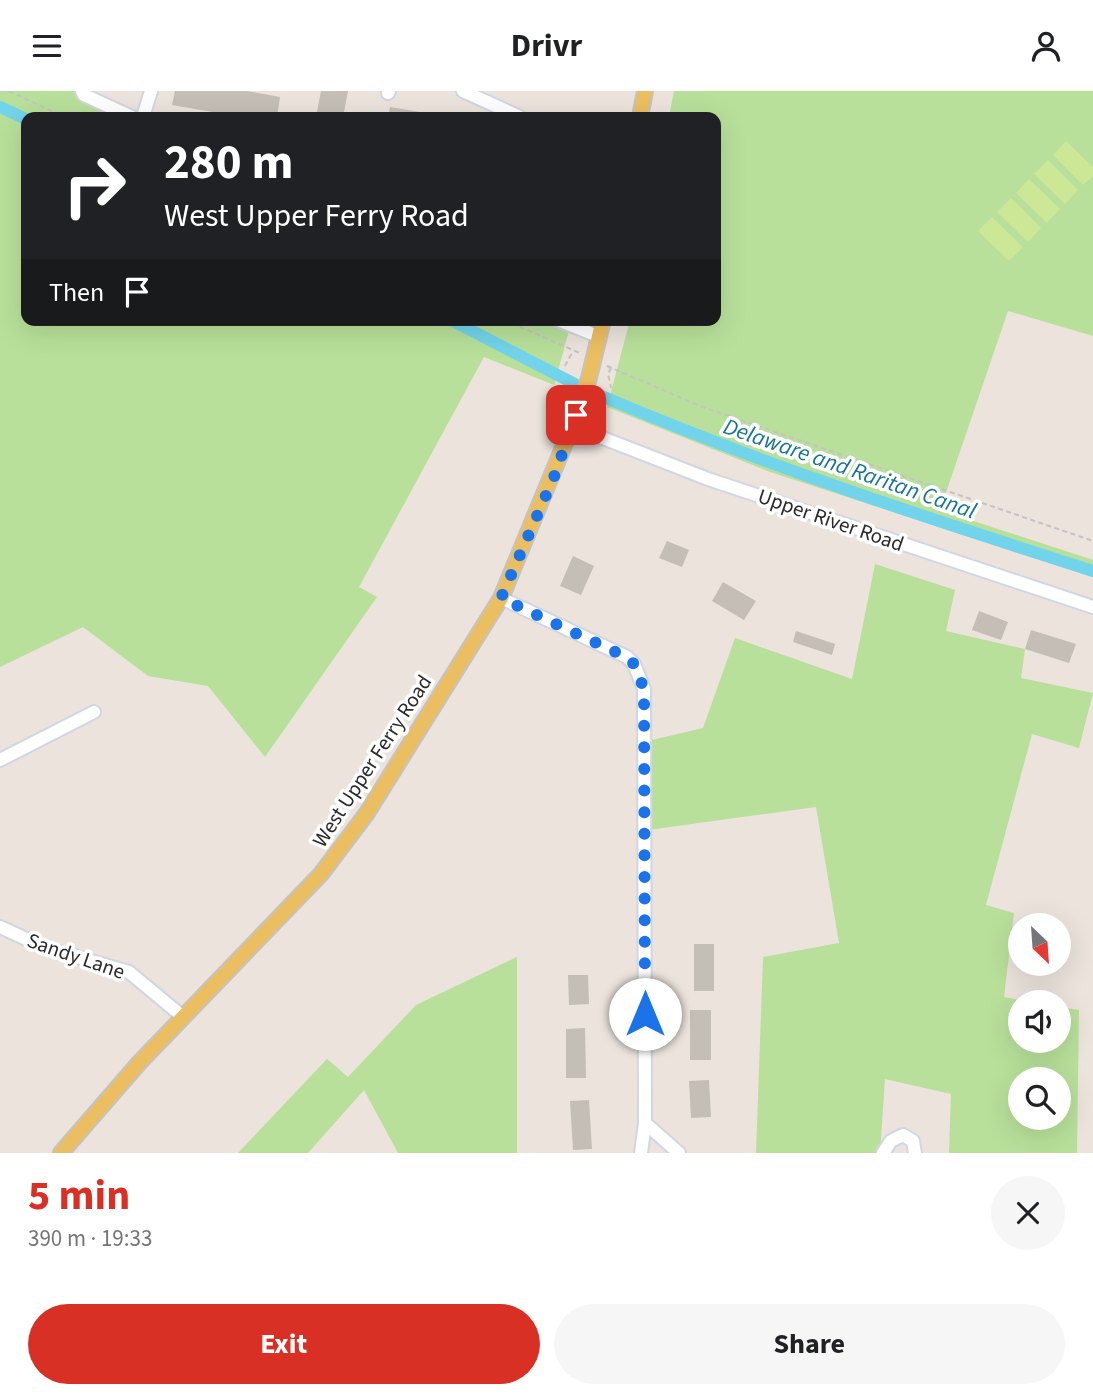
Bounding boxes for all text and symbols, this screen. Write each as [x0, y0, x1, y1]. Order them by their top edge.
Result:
text: Drivr [511, 23, 582, 69]
icon: menu [28, 27, 66, 65]
icon: person [1027, 27, 1065, 65]
text: 280 m [164, 128, 293, 198]
icon: right [49, 140, 140, 231]
text: West Upper Ferry Road [164, 193, 469, 239]
icon: arrive [118, 273, 156, 311]
text: Then [49, 274, 104, 311]
pin [546, 385, 606, 445]
icon: arrive [557, 396, 595, 434]
water label: Delaware and Raritan Canal [719, 410, 981, 527]
street label: Upper River Road [754, 481, 908, 559]
street label: West Upper Ferry Road [305, 669, 439, 853]
north arrow [1008, 913, 1071, 977]
map controls [1008, 913, 1071, 1130]
street label: Sandy Lane [23, 925, 129, 987]
position arrow [608, 977, 682, 1051]
button: sound [1008, 990, 1071, 1053]
button: search [1008, 1067, 1071, 1130]
text: 5 min [28, 1166, 130, 1226]
button: close [991, 1176, 1065, 1250]
text: 390 m · 19:33 [28, 1222, 152, 1255]
button: Exit [28, 1304, 540, 1384]
button: Share [554, 1304, 1065, 1384]

